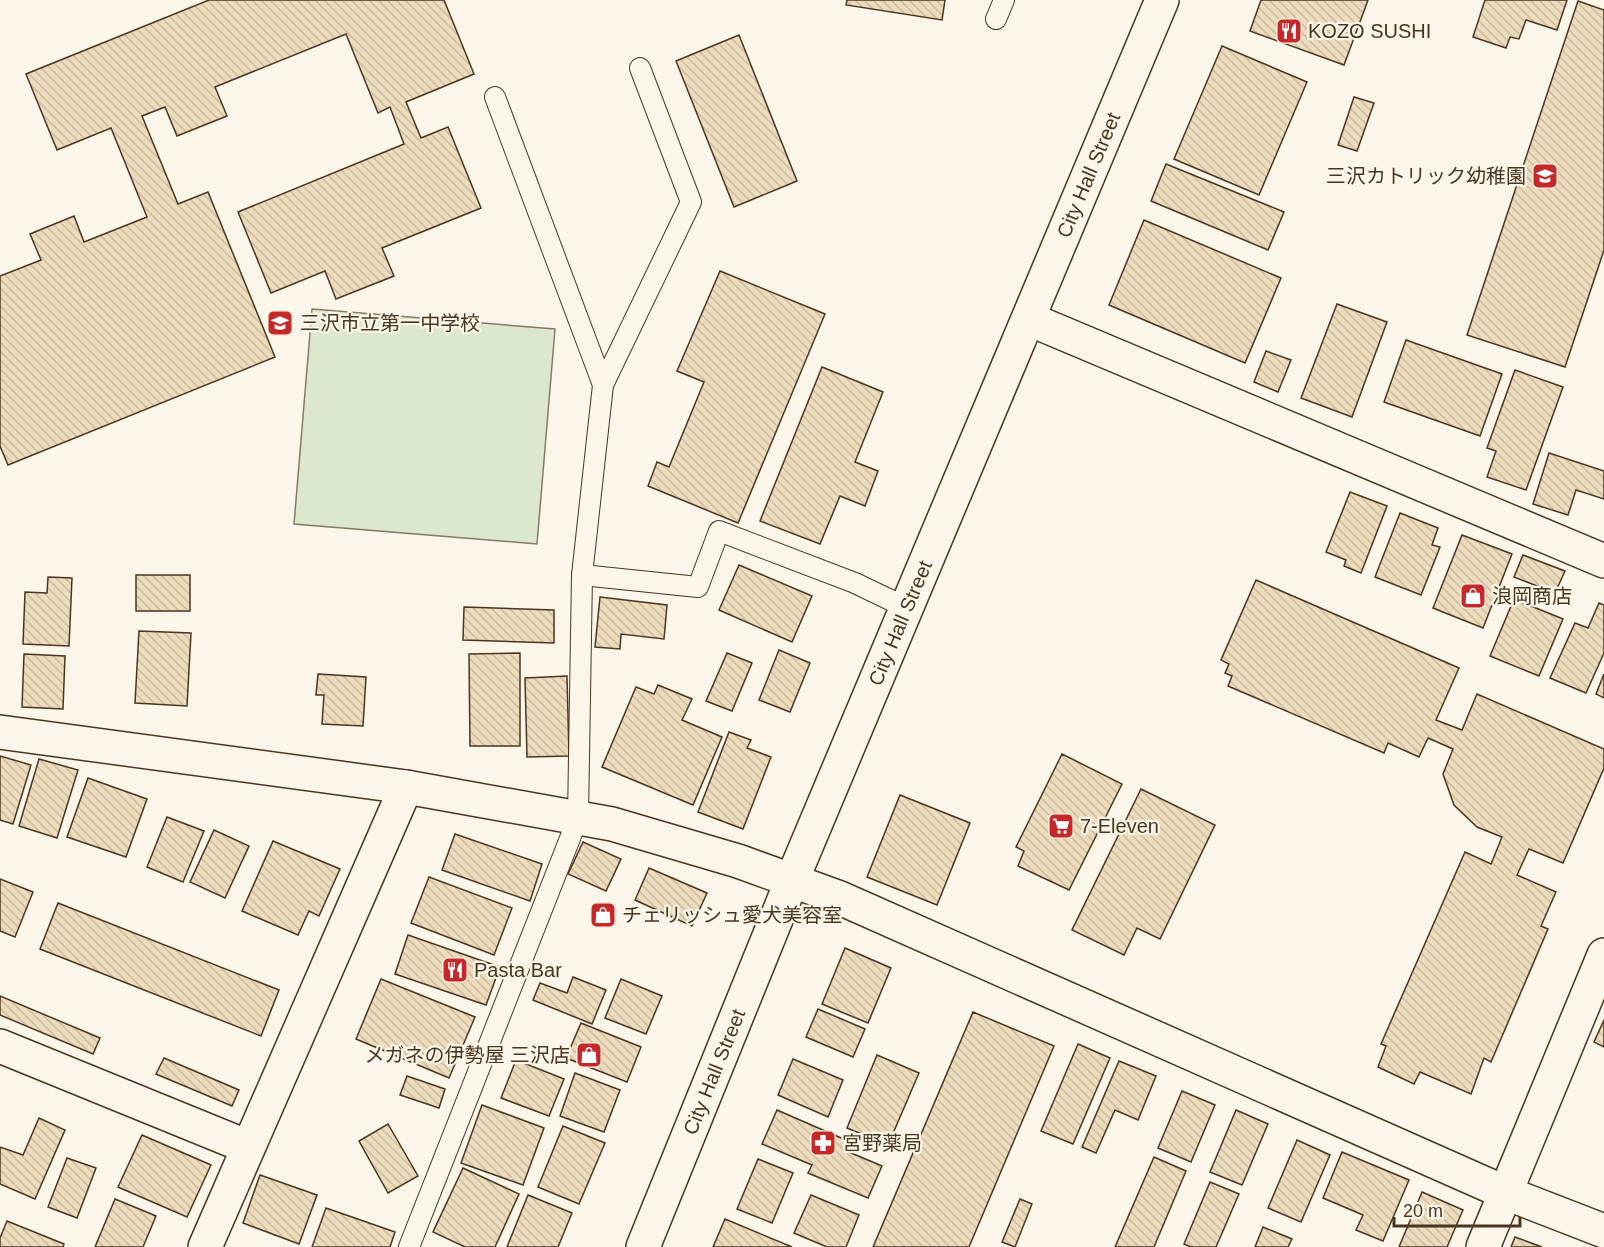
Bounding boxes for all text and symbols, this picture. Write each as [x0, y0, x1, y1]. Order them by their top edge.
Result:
restaurant icon: KOZO SUSHI [1274, 16, 1304, 46]
place label: KOZO SUSHI [1308, 20, 1431, 42]
street label: City Hall Street [1052, 109, 1125, 241]
school or university icon: 三沢カトリック幼稚園 [1530, 161, 1560, 191]
place label: 三沢カトリック幼稚園 [1326, 165, 1526, 187]
school or university icon: 三沢市立第一中学校 [265, 308, 295, 338]
place label: 三沢市立第一中学校 [300, 312, 480, 334]
street label: City Hall Street [864, 557, 936, 689]
shop icon: 浪岡商店 [1458, 581, 1488, 611]
place label: 浪岡商店 [1492, 585, 1572, 607]
supermarket icon: 7-Eleven [1046, 811, 1076, 841]
place label: 7-Eleven [1080, 815, 1159, 837]
shop icon: チェリッシュ愛犬美容室 [588, 900, 618, 930]
place label: チェリッシュ愛犬美容室 [622, 904, 842, 926]
restaurant icon: Pasta Bar [440, 955, 470, 985]
place label: Pasta Bar [474, 959, 562, 981]
street label: City Hall Street [679, 1006, 750, 1138]
shop icon: メガネの伊勢屋 三沢店 [574, 1040, 604, 1070]
place label: メガネの伊勢屋 三沢店 [364, 1044, 570, 1066]
pharmacy icon: 宮野薬局 [808, 1128, 838, 1158]
place label: 宮野薬局 [842, 1132, 922, 1154]
scale bar [1394, 1190, 1520, 1228]
text: 20 m [1403, 1201, 1443, 1221]

